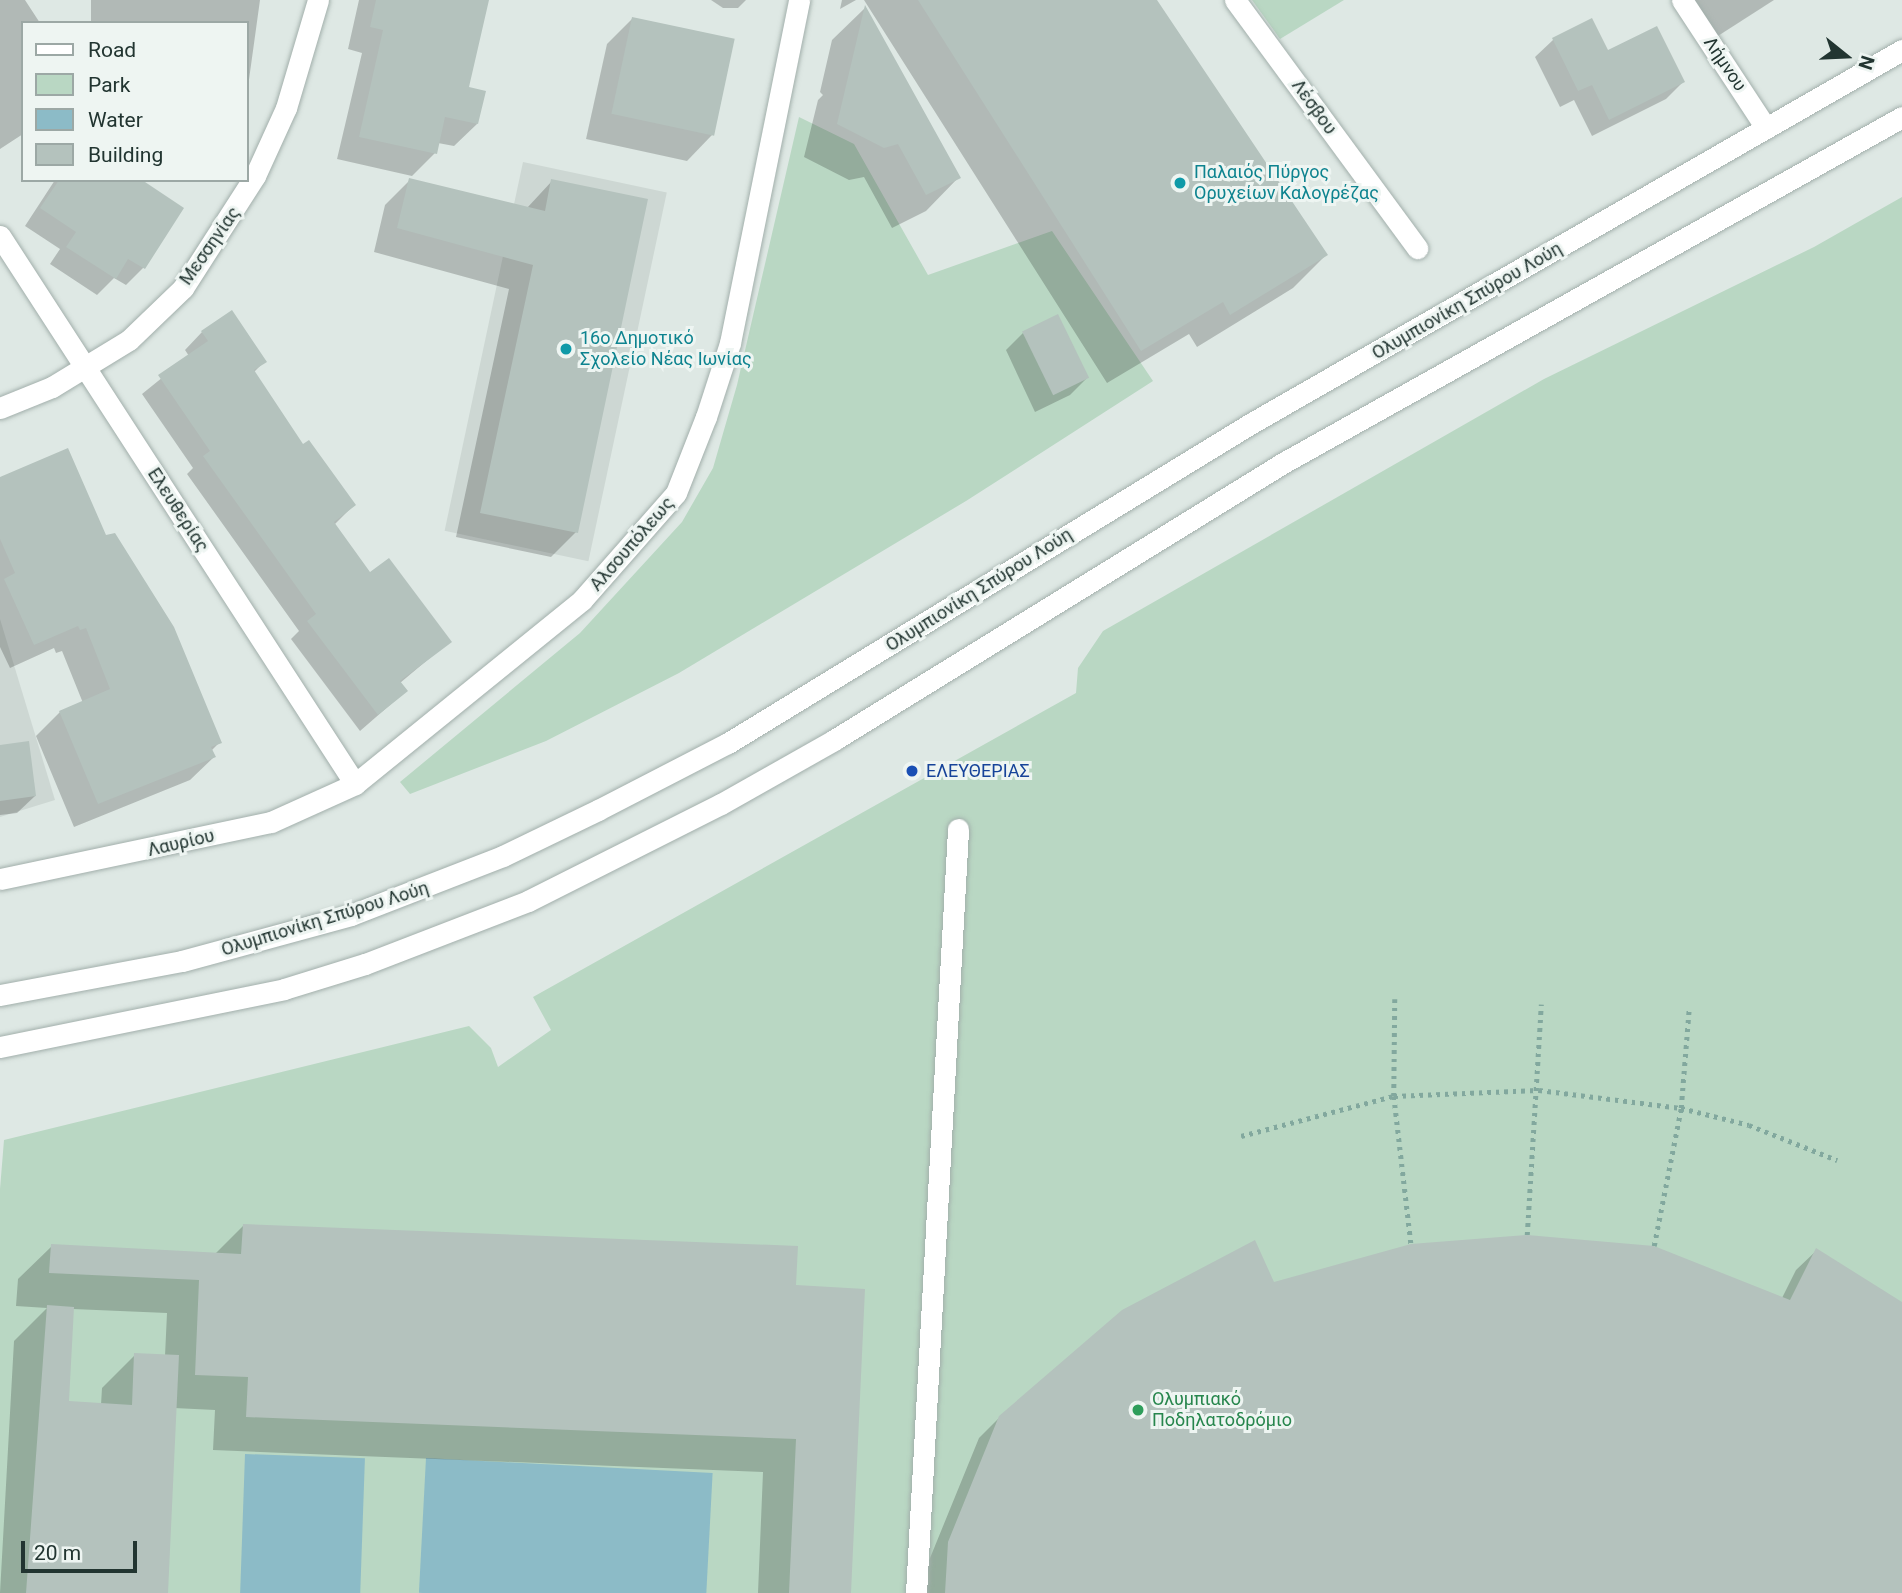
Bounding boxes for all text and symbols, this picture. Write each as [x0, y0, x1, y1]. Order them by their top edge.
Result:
legend [21, 21, 248, 182]
north arrow [1811, 21, 1881, 91]
street label: Λήμνου [1699, 33, 1751, 95]
text: Road [88, 38, 136, 62]
text: N [1853, 53, 1879, 73]
text: Park [88, 73, 130, 97]
street label: Λέσβου [1287, 75, 1341, 139]
text: Water [88, 108, 143, 132]
text: Building [88, 143, 163, 167]
place label: Παλαιός Πύργος Ορυχείων Καλογρέζας [1194, 162, 1379, 204]
marker: Παλαιός Πύργος Ορυχείων Καλογρέζας [1172, 175, 1188, 191]
street label: Μεσσηνίας [175, 203, 245, 289]
street label: Ολυμπιονίκη Σπύρου Λούη [1368, 238, 1566, 364]
place label: 16ο Δημοτικό Σχολείο Νέας Ιωνίας [580, 328, 752, 370]
marker: 16ο Δημοτικό Σχολείο Νέας Ιωνίας [558, 341, 574, 357]
street label: Ελευθερίας [143, 464, 213, 556]
street label: Αλσουπόλεως [585, 493, 679, 595]
street label: Ολυμπιονίκη Σπύρου Λούη [882, 524, 1076, 656]
place label: ΕΛΕΥΘΕΡΙΑΣ [926, 760, 1030, 782]
marker: ΕΛΕΥΘΕΡΙΑΣ [904, 763, 920, 779]
street label: Λαυρίου [145, 825, 217, 861]
street label: Ολυμπιονίκη Σπύρου Λούη [219, 877, 431, 961]
place label: Ολυμπιακό Ποδηλατοδρόμιο [1152, 1389, 1292, 1432]
marker: Ολυμπιακό Ποδηλατοδρόμιο [1130, 1402, 1146, 1418]
scale bar [24, 1526, 140, 1570]
text: 20 m [34, 1541, 81, 1565]

